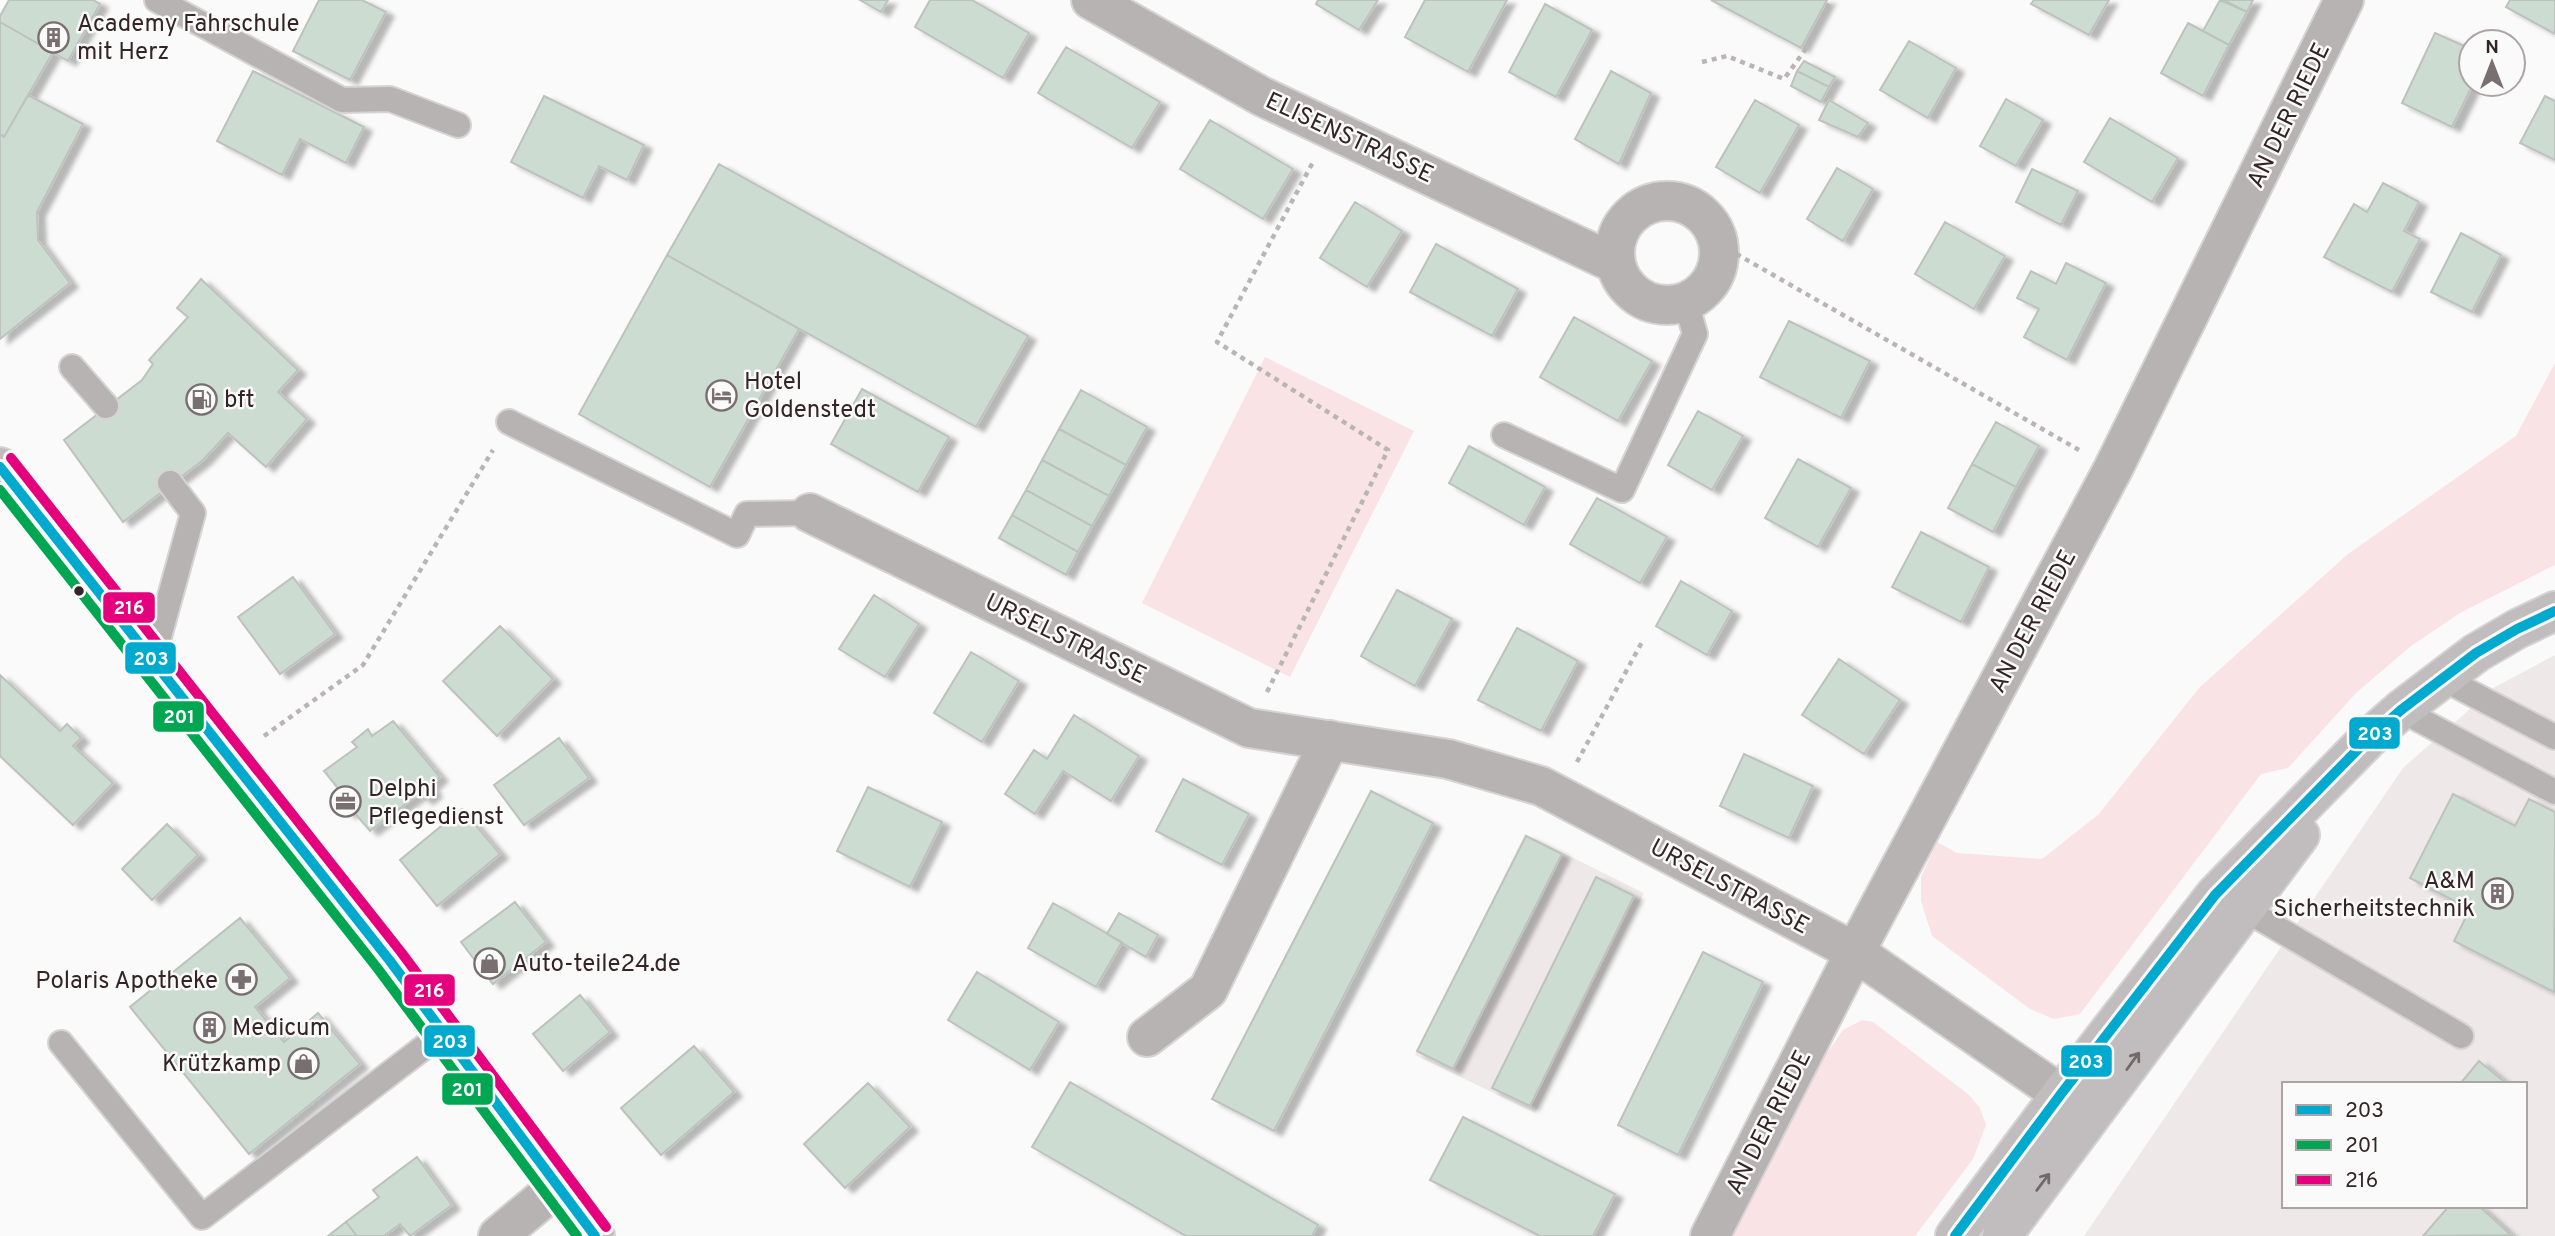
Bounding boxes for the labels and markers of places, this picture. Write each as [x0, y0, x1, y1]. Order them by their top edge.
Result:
place label: Academy Fahrschule mit Herz [77, 10, 299, 68]
building icon: Academy Fahrschule mit Herz [37, 20, 71, 54]
place label: Hotel Goldenstedt [744, 368, 876, 426]
hotel icon: Hotel Goldenstedt [704, 378, 738, 412]
fuel station icon: bft [184, 382, 218, 416]
place label: bft [224, 386, 255, 416]
unlabelled marker [72, 584, 86, 598]
place label: Delphi Pflegedienst [368, 775, 504, 833]
office icon: Delphi Pflegedienst [328, 785, 362, 819]
place label: A&M Sicherheitstechnik [2273, 867, 2475, 925]
building icon: A&M Sicherheitstechnik [2481, 877, 2515, 911]
shop icon: Auto-teile24.de [472, 946, 506, 980]
place label: Auto-teile24.de [512, 950, 681, 980]
pharmacy icon: Polaris Apotheke [224, 963, 258, 997]
place label: Polaris Apotheke [35, 967, 218, 997]
building icon: Medicum [192, 1010, 226, 1044]
place label: Medicum [232, 1014, 330, 1044]
shop icon: Krützkamp [287, 1046, 321, 1080]
place label: Krützkamp [162, 1050, 281, 1080]

